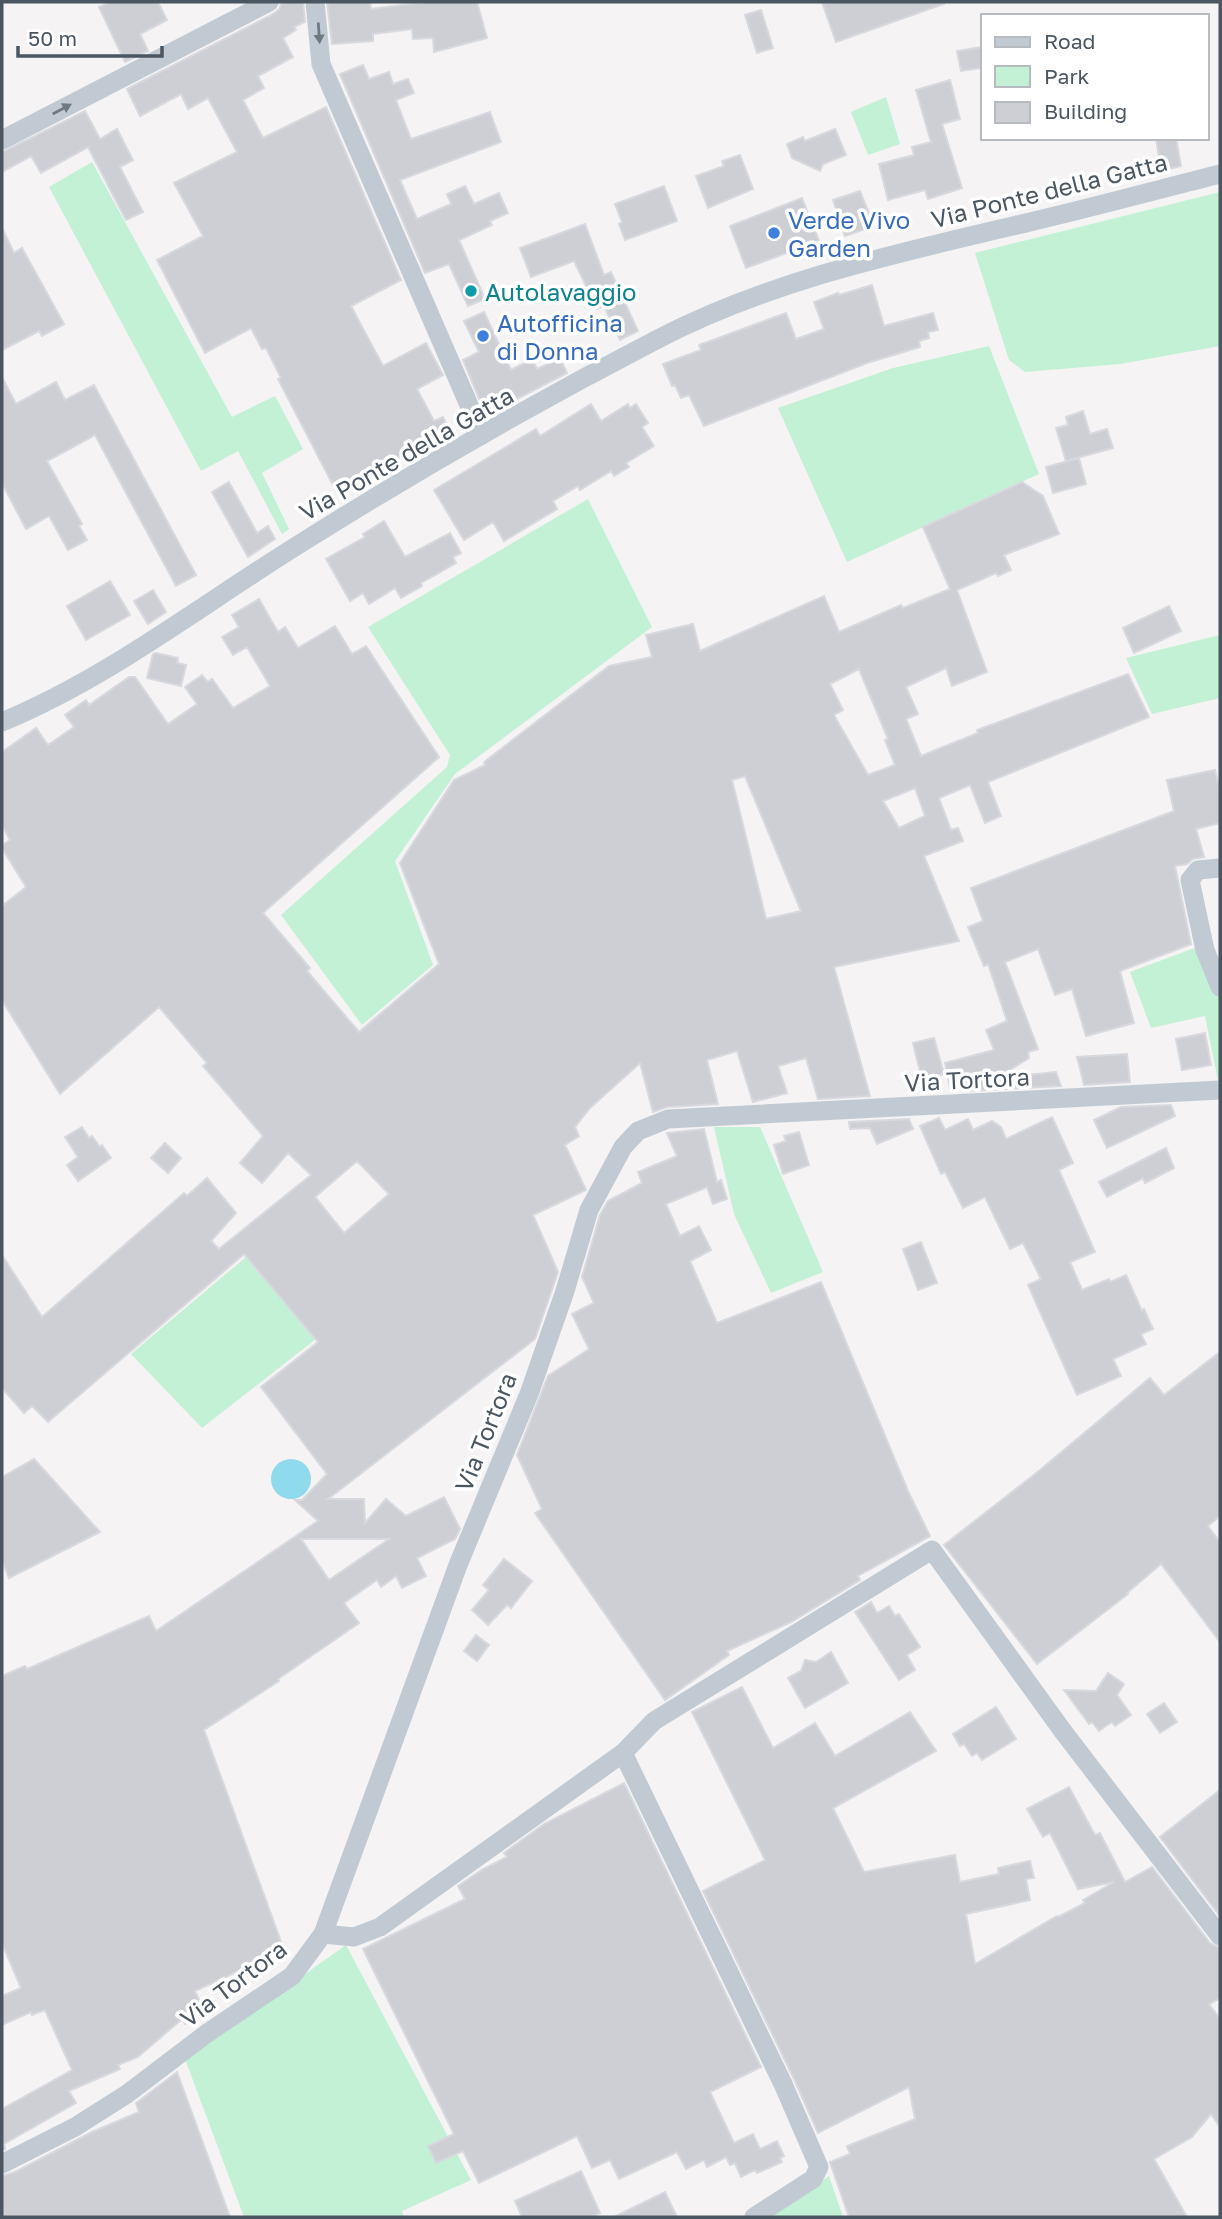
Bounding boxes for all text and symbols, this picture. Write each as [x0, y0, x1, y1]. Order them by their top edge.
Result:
scale bar [18, 14, 161, 58]
legend [981, 14, 1208, 140]
one-way arrow [314, 22, 325, 44]
text: 50 m [28, 25, 77, 51]
text: Road [1044, 28, 1095, 54]
text: Park [1044, 63, 1090, 89]
text: Building [1044, 98, 1127, 124]
one-way arrow [52, 103, 72, 114]
street label: Via Ponte della Gatta [928, 147, 1170, 233]
place label: Verde Vivo Garden [788, 205, 910, 262]
marker: Verde Vivo Garden [766, 225, 782, 241]
place label: Autolavaggio [485, 277, 637, 306]
marker: Autolavaggio [463, 283, 479, 299]
place label: Autofficina di Donna [497, 308, 623, 365]
marker: Autofficina di Donna [475, 328, 491, 344]
street label: Via Ponte della Gatta [294, 380, 518, 526]
street label: Via Tortora [903, 1061, 1031, 1097]
street label: Via Tortora [448, 1368, 522, 1496]
street label: Via Tortora [174, 1934, 292, 2032]

